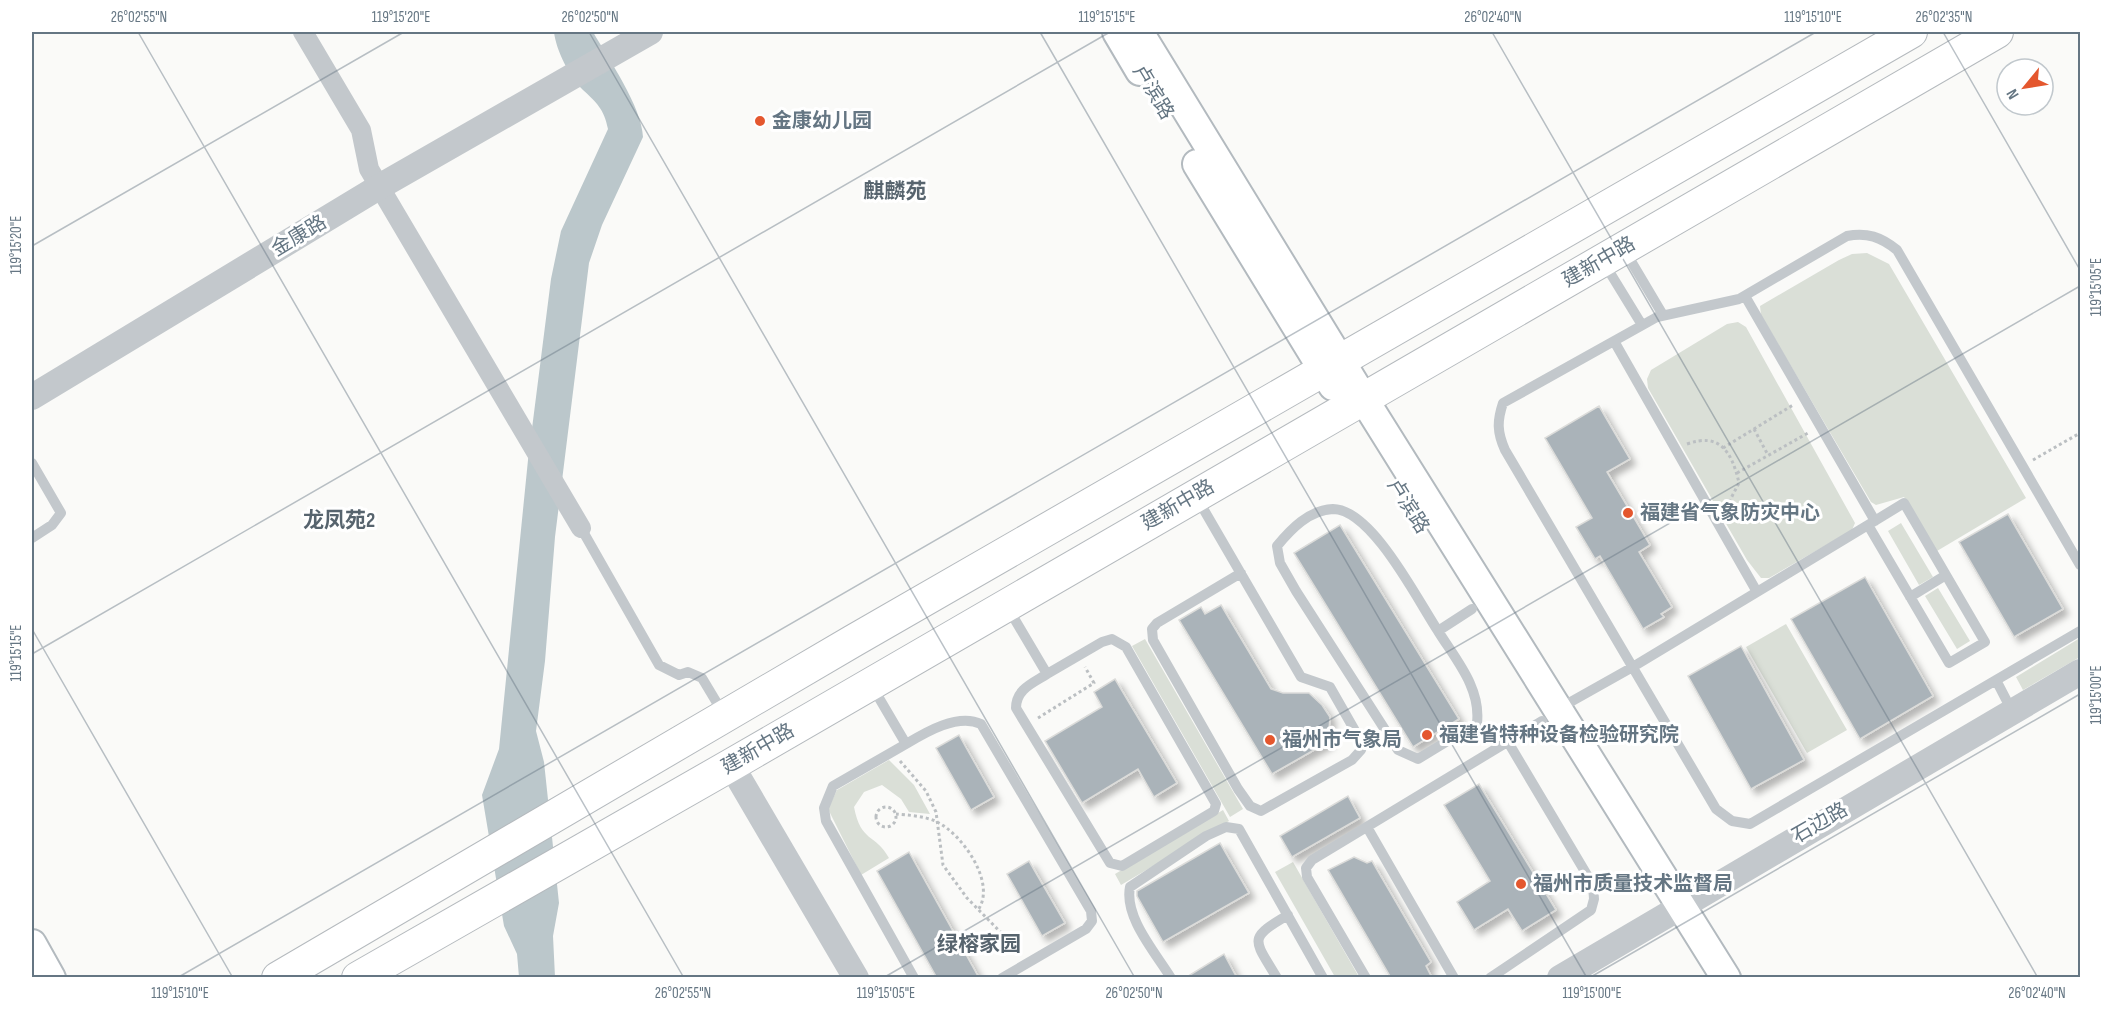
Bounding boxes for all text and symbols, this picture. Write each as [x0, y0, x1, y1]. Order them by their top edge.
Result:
text: 26°02'55"N [111, 8, 167, 27]
text: 119°15'20"E [372, 8, 430, 27]
text: 26°02'50"N [561, 8, 619, 27]
text: 119°15'15"E [1078, 8, 1136, 27]
text: 26°02'40"N [1464, 8, 1522, 27]
text: 119°15'10"E [1784, 8, 1842, 27]
text: 26°02'35"N [1916, 8, 1972, 27]
north arrow [1995, 57, 2055, 117]
street label: 卢滨路 [1127, 60, 1179, 124]
text: N [2003, 85, 2024, 102]
place label: 金康幼儿园 [772, 109, 872, 133]
marker: 金康幼儿园 [753, 114, 767, 128]
district label: 麒麟苑 [864, 179, 927, 204]
street label: 金康路 [267, 210, 331, 262]
text: 119°15'20"E [7, 216, 26, 274]
street label: 建新中路 [1558, 232, 1640, 292]
text: 119°15'05"E [2087, 258, 2106, 316]
street label: 卢滨路 [1382, 474, 1434, 538]
street label: 建新中路 [1137, 475, 1219, 535]
place label: 福建省气象防灾中心 [1640, 501, 1820, 525]
marker: 福建省气象防灾中心 [1621, 506, 1635, 520]
district label: 龙凤苑2 [303, 508, 375, 533]
text: 119°15'15"E [7, 624, 26, 682]
text: 119°15'00"E [2087, 665, 2106, 725]
street label: 建新中路 [717, 719, 799, 779]
place label: 福建省特种设备检验研究院 [1439, 723, 1679, 747]
place label: 福州市气象局 [1282, 728, 1402, 752]
marker: 福建省特种设备检验研究院 [1420, 728, 1434, 742]
marker: 福州市气象局 [1263, 733, 1277, 747]
street label: 石边路 [1788, 798, 1852, 848]
place label: 福州市质量技术监督局 [1533, 872, 1733, 896]
marker: 福州市质量技术监督局 [1514, 877, 1528, 891]
district label: 绿榕家园 [937, 932, 1021, 957]
text: 119°15'10"E [151, 984, 209, 1003]
text: 26°02'55"N [655, 984, 711, 1003]
text: 119°15'05"E [857, 984, 915, 1003]
text: 26°02'50"N [1105, 984, 1163, 1003]
text: 119°15'00"E [1562, 984, 1622, 1003]
text: 26°02'40"N [2008, 984, 2066, 1003]

